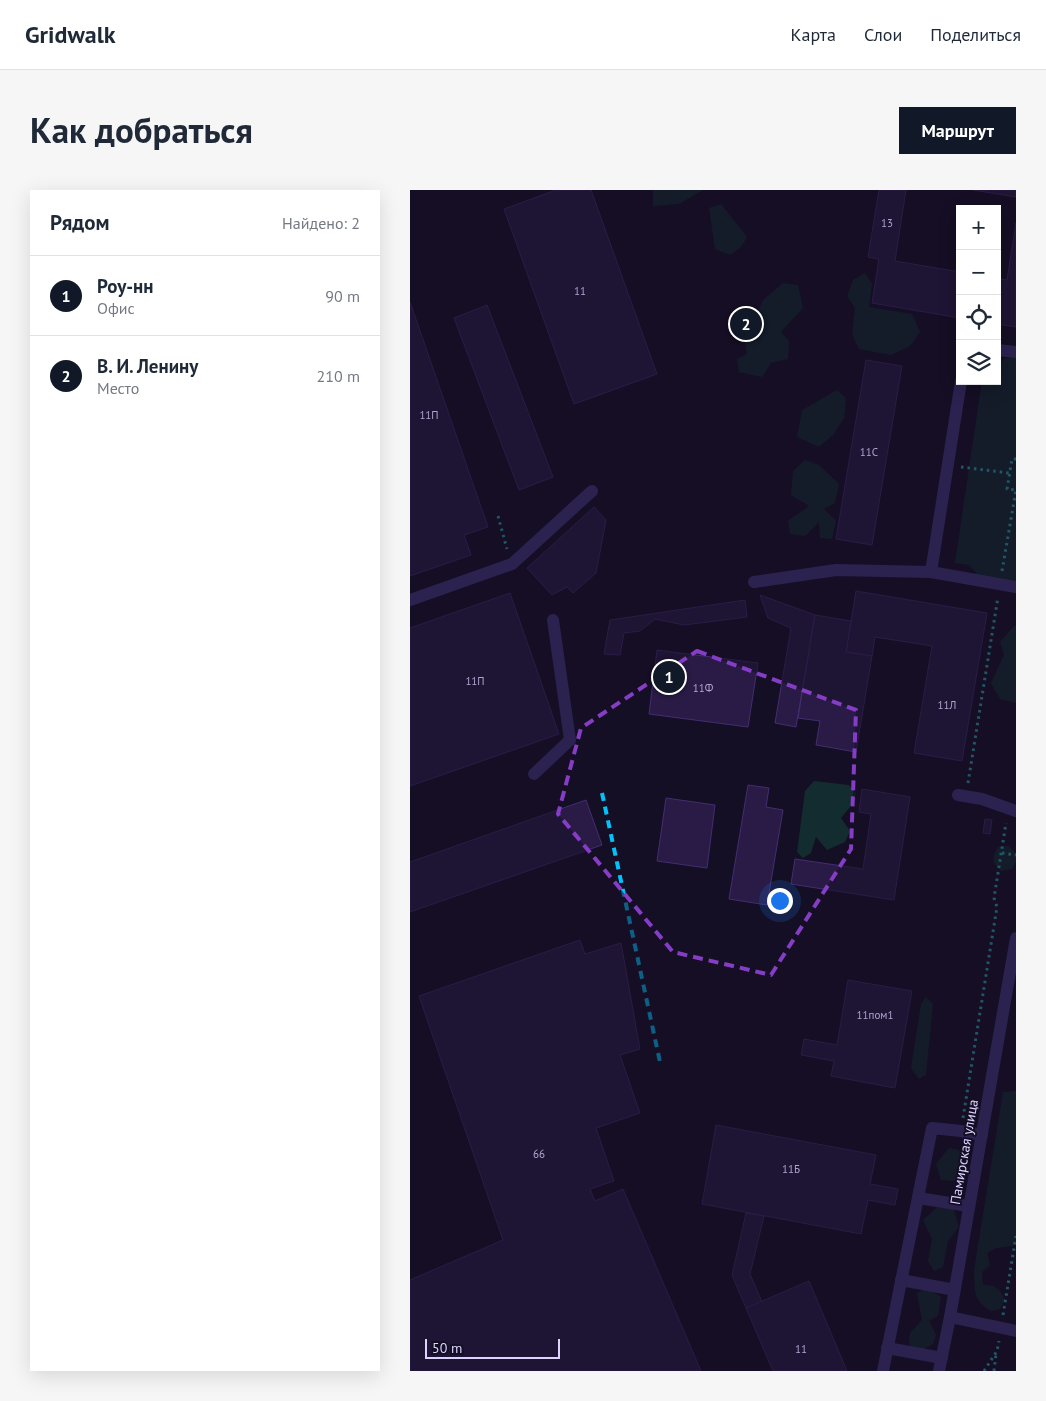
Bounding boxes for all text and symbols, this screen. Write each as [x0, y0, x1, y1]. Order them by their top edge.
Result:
text: Gridwalk [25, 19, 115, 50]
text: Карта [791, 23, 836, 46]
text: Слои [864, 23, 902, 46]
text: Поделиться [930, 23, 1021, 46]
text: Как добраться [30, 107, 253, 153]
button: Маршрут [899, 107, 1016, 154]
map controls [956, 205, 1001, 385]
button: + [956, 205, 1001, 250]
text: Рядом [50, 209, 109, 236]
text: Найдено: 2 [282, 213, 360, 233]
house number: 13 [881, 216, 893, 230]
button: − [956, 250, 1001, 295]
text: Роу-нн [97, 274, 154, 298]
house number: 11 [574, 284, 586, 298]
text: 1 [61, 286, 71, 306]
text: 90 m [325, 286, 360, 306]
button: locate [956, 295, 1001, 340]
text: Офис [97, 298, 135, 318]
pin: 2 [730, 305, 762, 343]
button: layers [956, 340, 1001, 385]
text: В. И. Ленину [97, 354, 198, 378]
text: 2 [61, 366, 71, 386]
text: 210 m [317, 366, 360, 386]
text: Место [97, 378, 139, 398]
house number: 11П [419, 408, 439, 422]
house number: 11С [860, 445, 878, 459]
pin: 1 [653, 658, 685, 696]
house number: 11П [465, 674, 485, 688]
house number: 11Ф [693, 681, 714, 695]
house number: 11Л [938, 698, 956, 712]
your location [767, 888, 793, 914]
house number: 11пом1 [857, 1008, 893, 1022]
street label: Памирская улица [946, 1098, 982, 1206]
house number: 66 [533, 1147, 545, 1161]
house number: 11Б [782, 1162, 800, 1176]
scale bar [425, 1336, 560, 1359]
text: 50 m [432, 1339, 462, 1357]
house number: 11 [795, 1342, 807, 1356]

